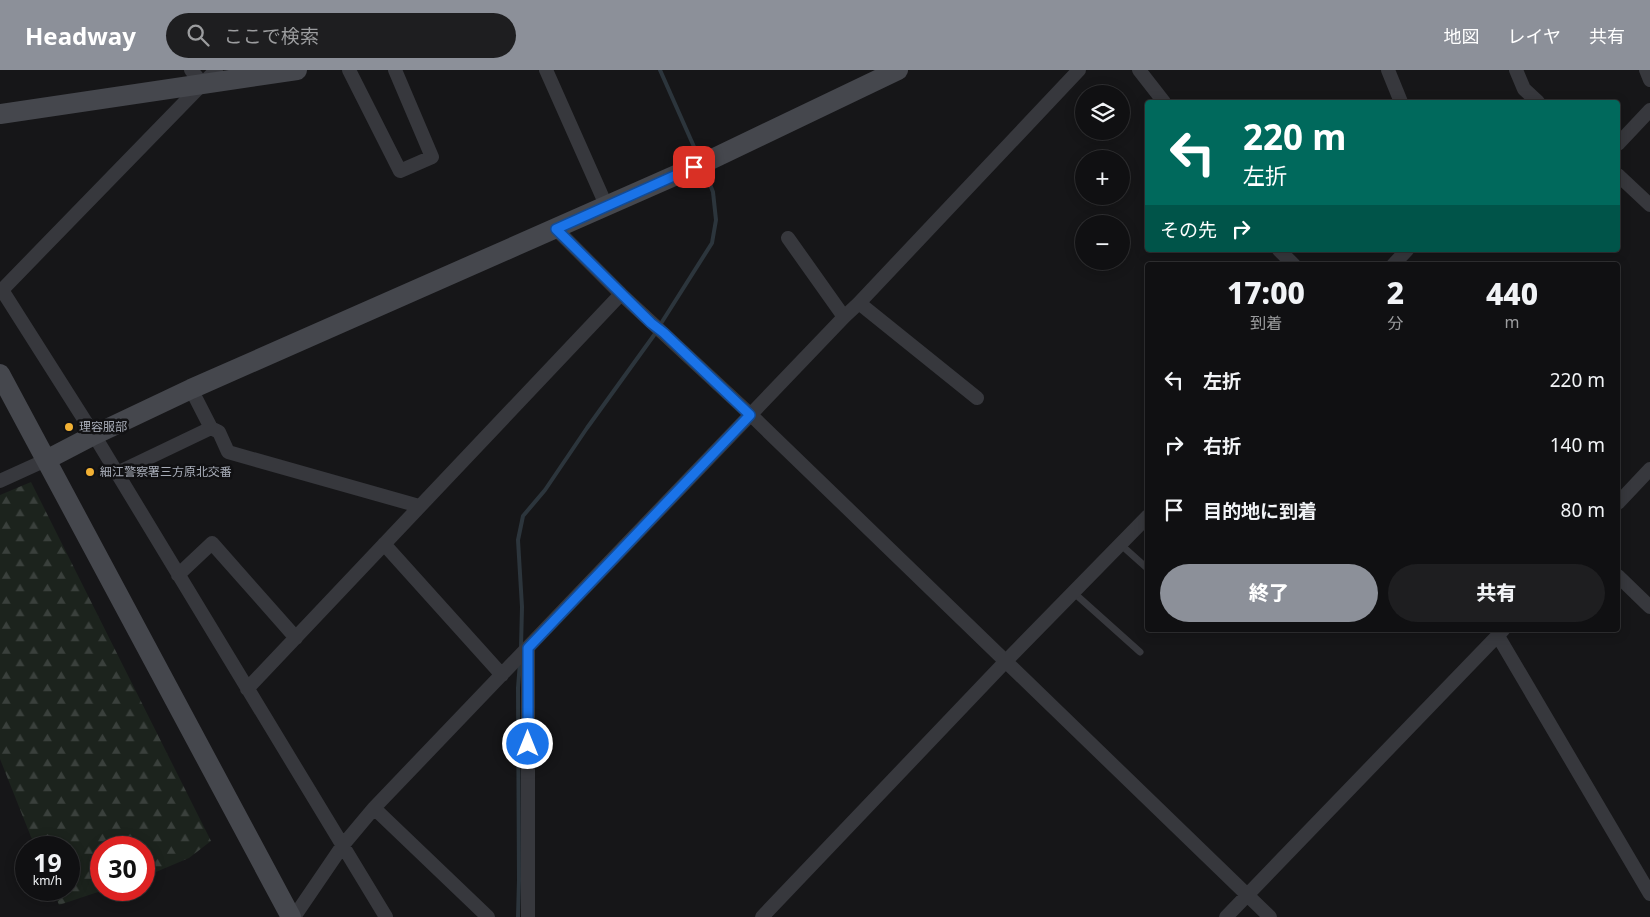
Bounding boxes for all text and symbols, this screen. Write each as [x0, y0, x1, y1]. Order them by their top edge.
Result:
search box [166, 13, 516, 58]
text: Headway [25, 19, 136, 52]
icon: search [184, 21, 212, 49]
text: ここで検索 [224, 23, 319, 49]
text: 地図 [1444, 24, 1480, 48]
text: レイヤ [1508, 24, 1561, 48]
text: 共有 [1589, 24, 1625, 48]
map controls [1075, 85, 1130, 270]
button: layers [1075, 85, 1130, 140]
text: 220 m [1243, 113, 1346, 160]
icon: left [1160, 120, 1225, 185]
pin [673, 146, 715, 188]
button: + [1075, 150, 1130, 205]
icon: arrive [680, 153, 708, 181]
text: 左折 [1243, 160, 1287, 190]
button: − [1075, 215, 1130, 270]
icon: right [1227, 215, 1255, 243]
text: その先 [1160, 217, 1217, 243]
text: 17:00 [1227, 272, 1305, 313]
text: 2 [1387, 272, 1404, 313]
text: 440 [1486, 273, 1538, 314]
text: m [1505, 311, 1520, 333]
text: 到着 [1250, 312, 1282, 334]
text: 分 [1387, 312, 1403, 334]
icon: left [1160, 366, 1188, 394]
text: 220 m [1550, 367, 1605, 393]
text: 左折 [1203, 368, 1241, 394]
place label: 理容服部 [79, 418, 127, 435]
marker: 理容服部 [63, 421, 75, 433]
icon: right [1160, 431, 1188, 459]
text: 140 m [1550, 432, 1605, 458]
text: 右折 [1203, 433, 1241, 459]
place label: 細江警察署三方原北交番 [100, 463, 232, 480]
marker: 細江警察署三方原北交番 [84, 466, 96, 478]
icon: arrive [1160, 496, 1188, 524]
text: 80 m [1561, 497, 1605, 523]
text: 目的地に到着 [1203, 498, 1317, 524]
button: 終了 [1160, 564, 1378, 622]
button: 共有 [1388, 564, 1605, 622]
position arrow [501, 717, 553, 769]
speed limit sign: 30 [90, 836, 155, 901]
text: 19 [33, 845, 62, 879]
text: km/h [33, 872, 62, 889]

